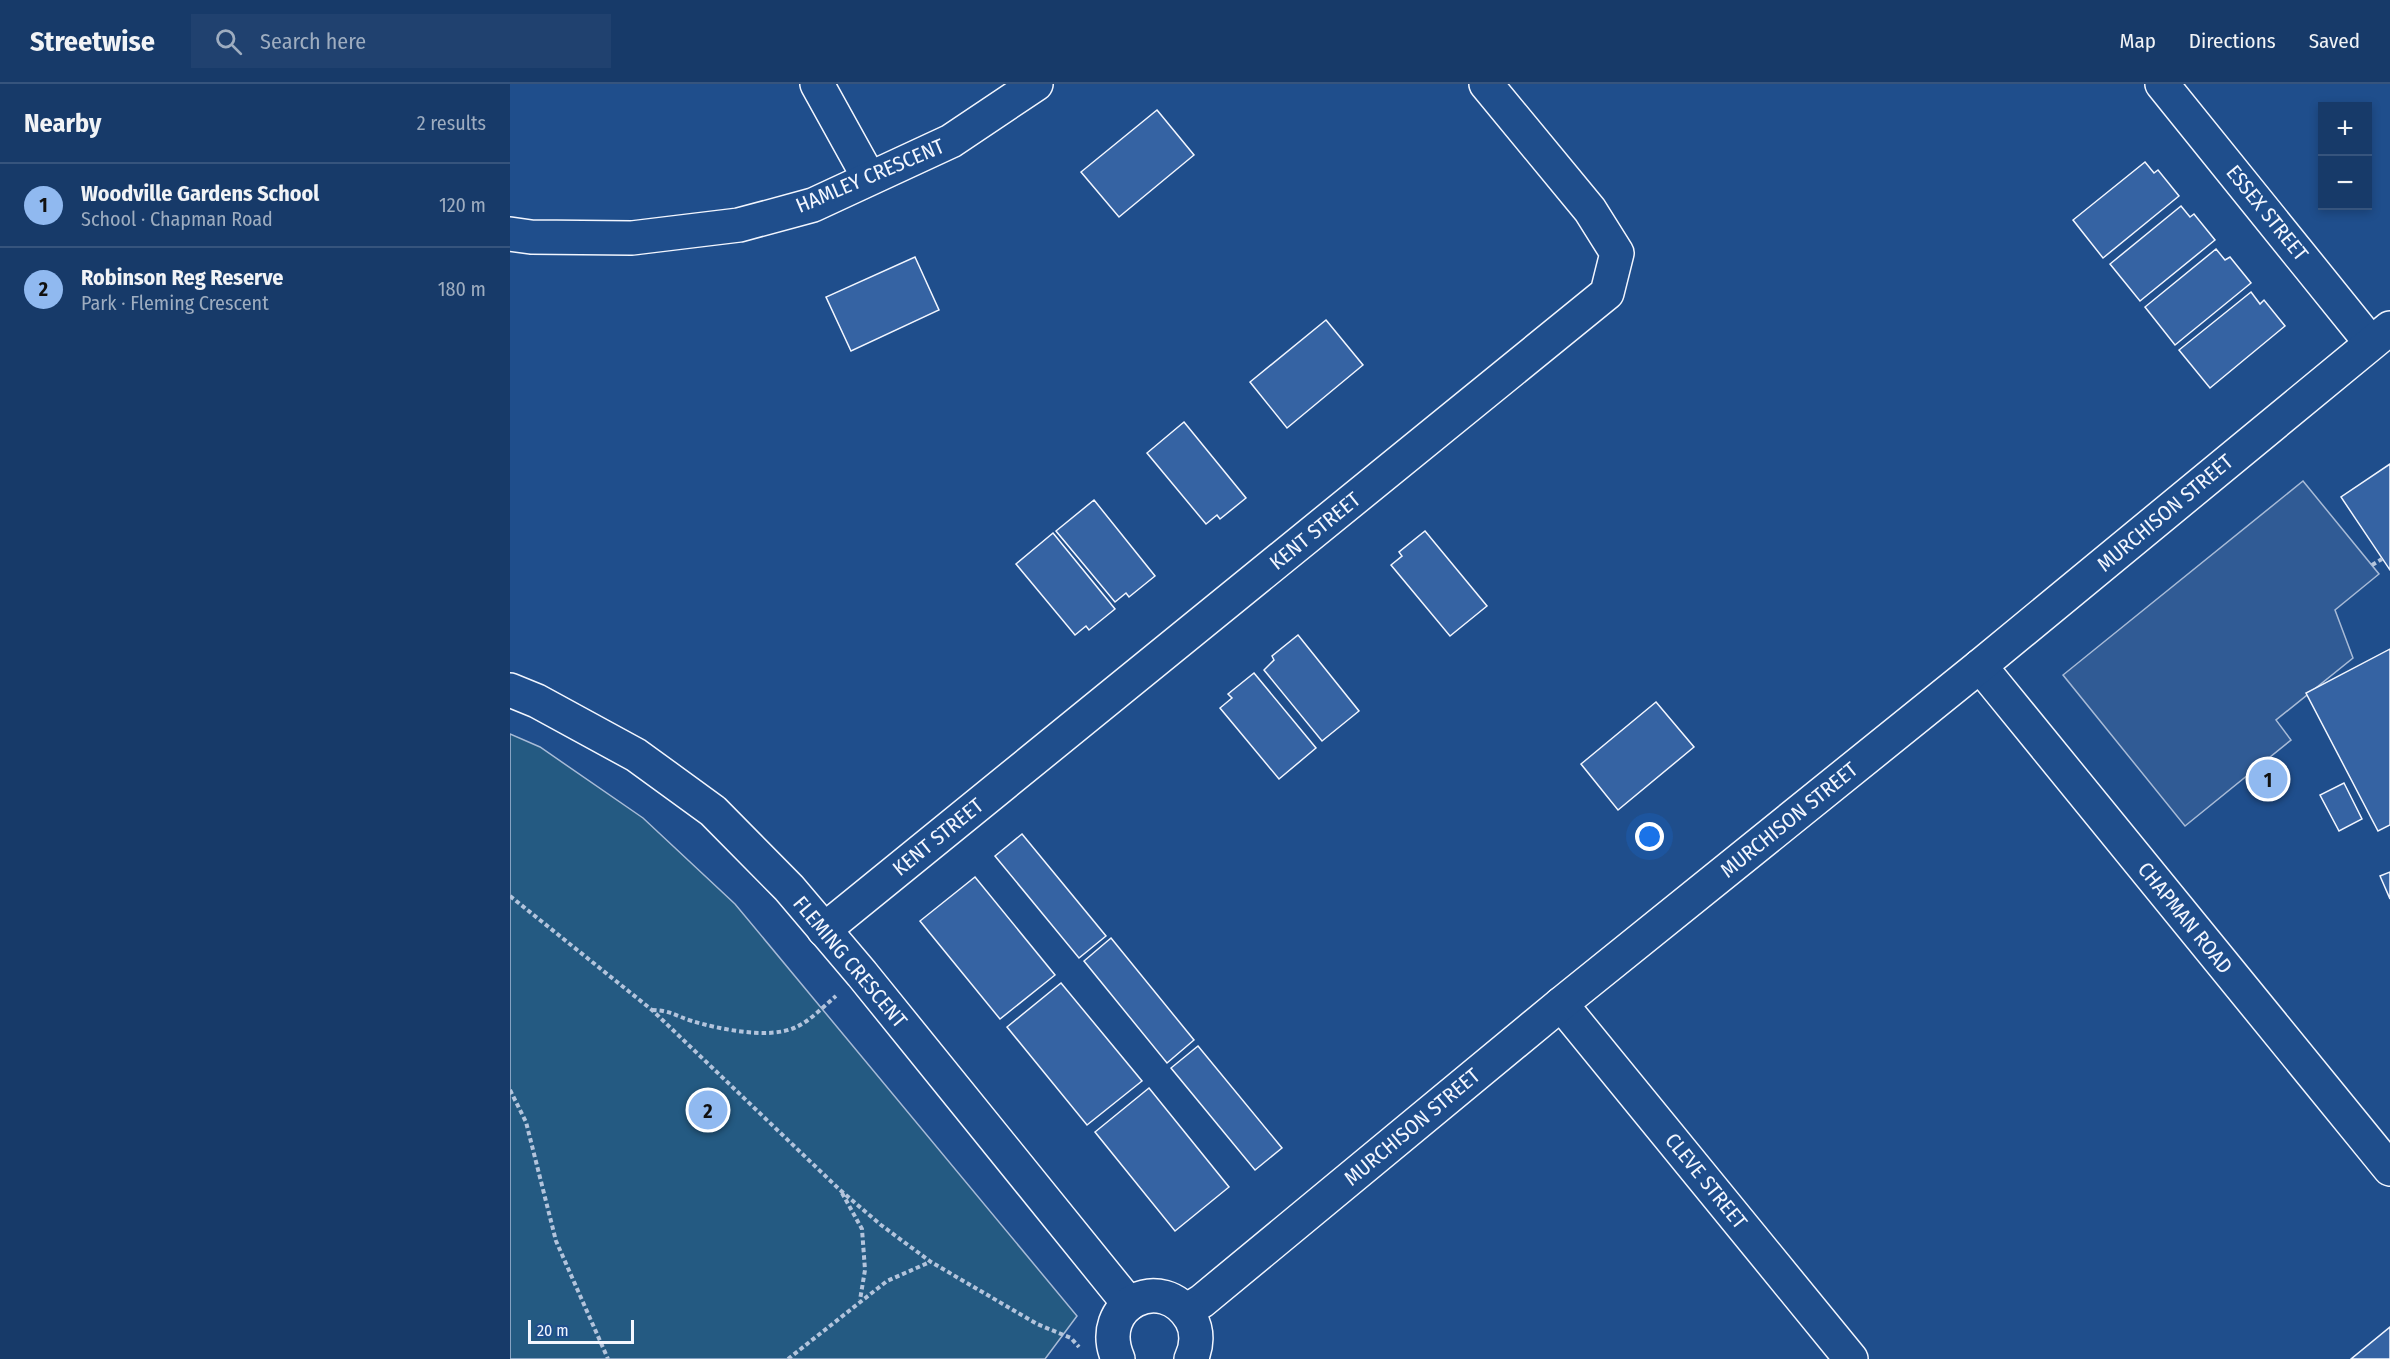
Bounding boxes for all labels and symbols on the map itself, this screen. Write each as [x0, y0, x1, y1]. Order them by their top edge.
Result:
street label: HAMLEY CRESCENT [792, 133, 948, 219]
street label: ESSEX STREET [2220, 160, 2314, 266]
street label: MURCHISON STREET [2092, 448, 2238, 577]
street label: KENT STREET [1265, 486, 1366, 575]
street label: MURCHISON STREET [1715, 756, 1863, 883]
pin: 1 [2248, 756, 2288, 802]
street label: KENT STREET [888, 792, 989, 881]
your location [1635, 822, 1664, 851]
street label: CHAPMAN ROAD [2132, 857, 2238, 979]
street label: FLEMING CRESCENT [787, 891, 913, 1033]
street label: MURCHISON STREET [1339, 1062, 1485, 1191]
pin: 2 [688, 1088, 728, 1132]
street label: CLEVE STREET [1659, 1128, 1753, 1234]
scale bar [528, 1317, 634, 1344]

